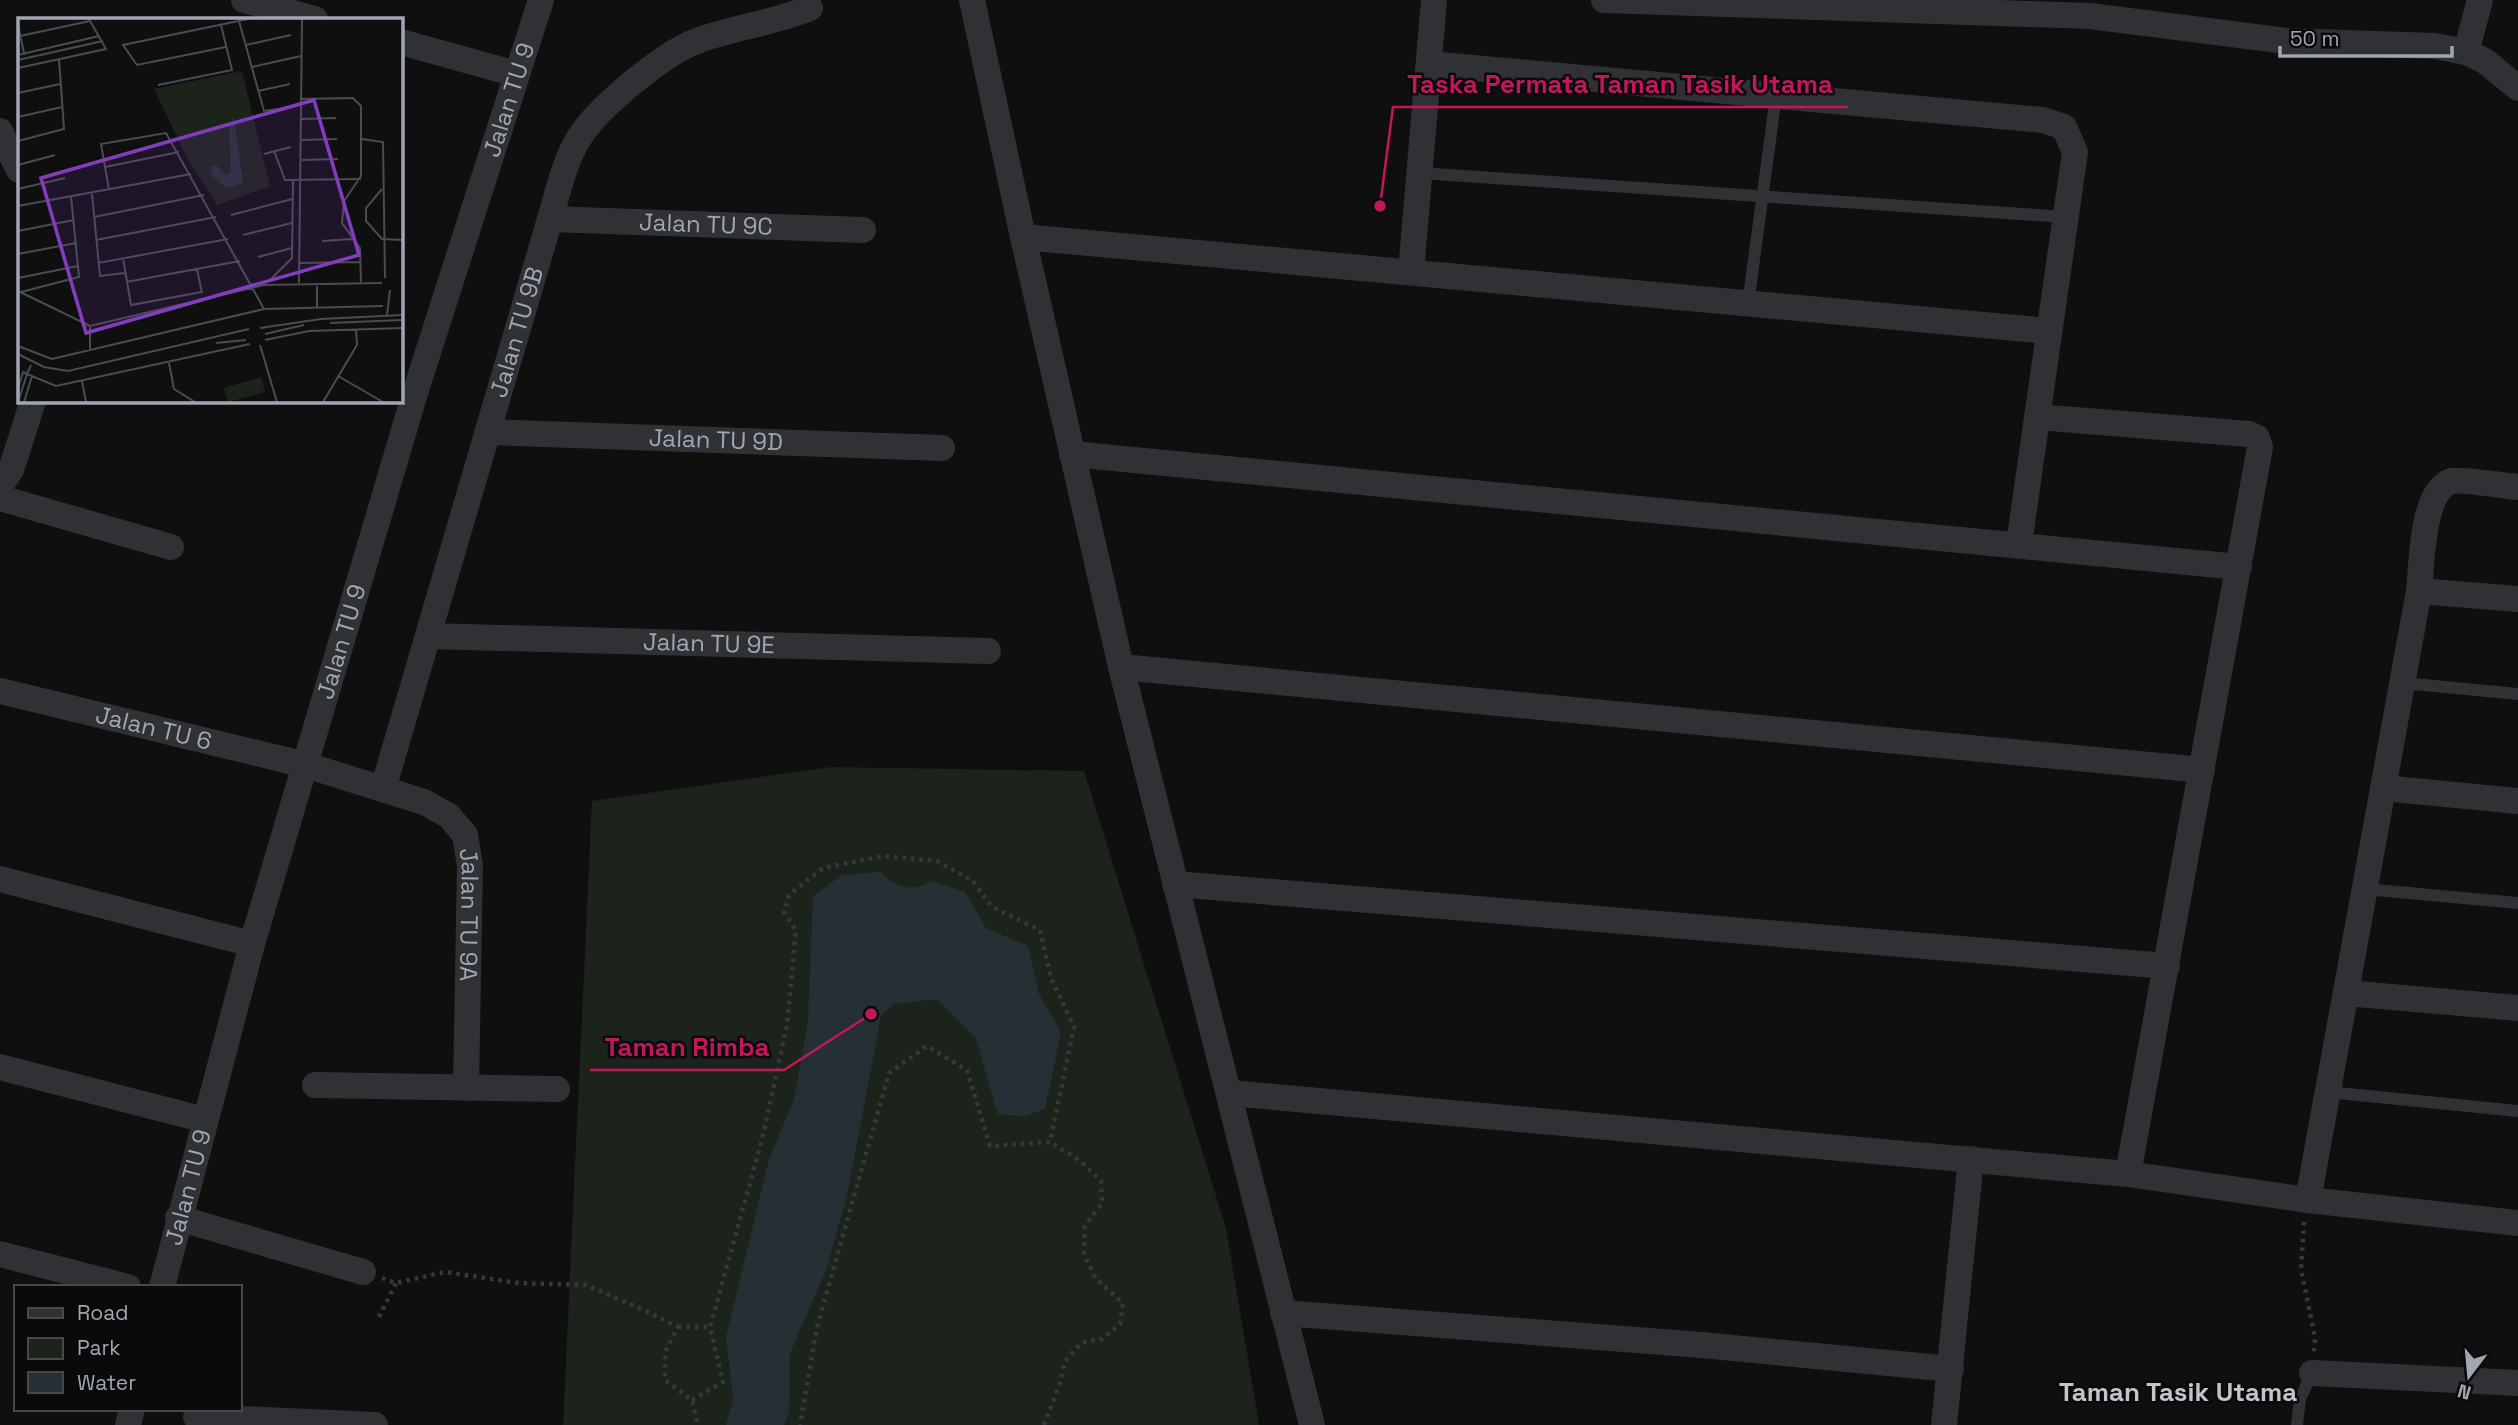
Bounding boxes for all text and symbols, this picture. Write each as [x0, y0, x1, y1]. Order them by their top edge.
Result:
scale bar [2280, 14, 2452, 58]
inset map [18, 18, 402, 402]
text: 50 m [2290, 25, 2340, 52]
street label: Jalan TU 9 [476, 39, 541, 161]
callout: Taska Permata Taman Tasik Utama [1393, 60, 1848, 107]
text: Taska Permata Taman Tasik Utama [1407, 67, 1833, 101]
street label: Jalan TU 9C [638, 206, 773, 242]
street label: Jalan TU 9B [483, 263, 550, 401]
street label: Jalan TU 9D [648, 422, 784, 457]
street label: Jalan TU 9 [309, 580, 373, 703]
street label: Jalan TU 9E [643, 626, 775, 660]
street label: Jalan TU 6 [92, 699, 215, 757]
street label: Jalan TU 9A [452, 845, 486, 982]
callout: Taman Rimba [590, 1023, 784, 1070]
text: Taman Rimba [604, 1030, 770, 1064]
street label: Jalan TU 9 [158, 1126, 218, 1248]
legend [14, 1285, 242, 1411]
text: Road [77, 1299, 129, 1326]
text: Park [77, 1334, 121, 1361]
north arrow [2434, 1341, 2504, 1411]
text: Water [77, 1369, 136, 1396]
district label: Taman Tasik Utama [2059, 1375, 2297, 1409]
text: N [2455, 1378, 2474, 1406]

